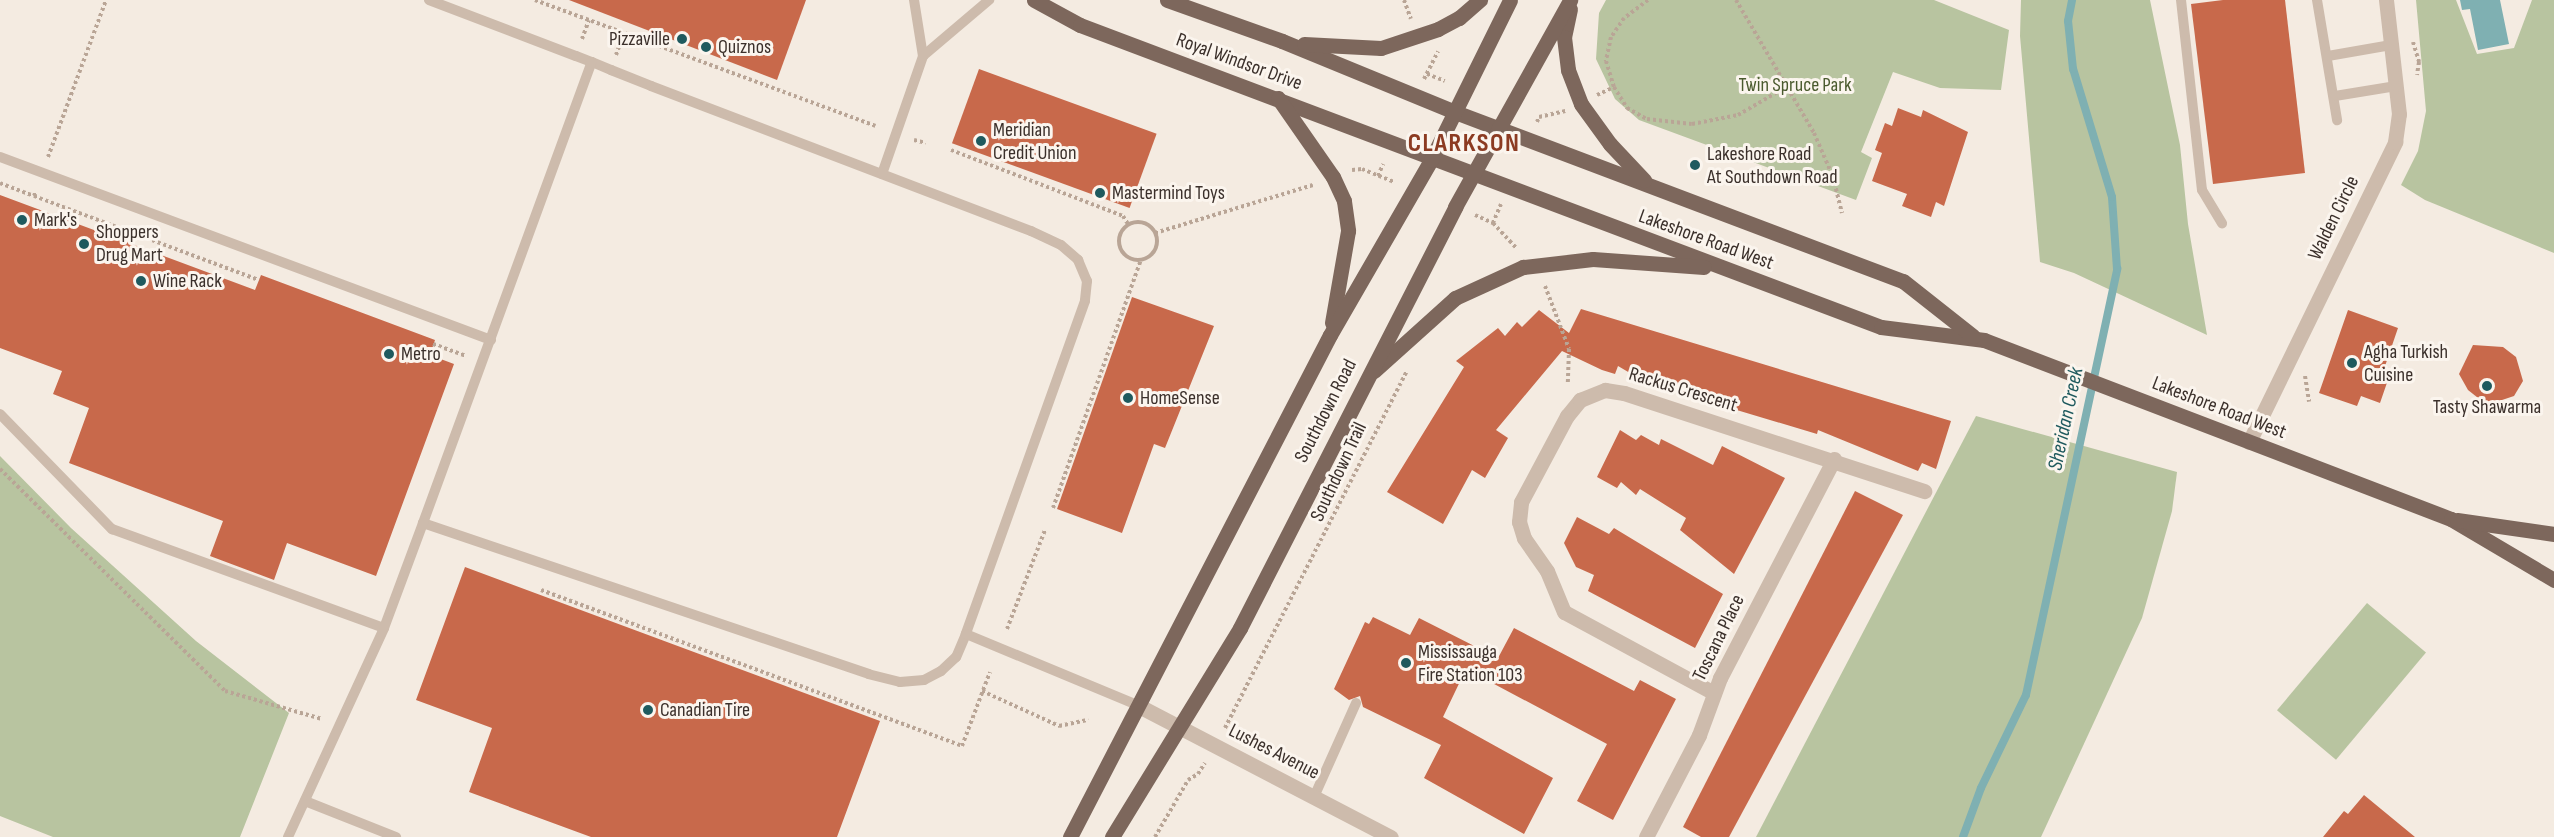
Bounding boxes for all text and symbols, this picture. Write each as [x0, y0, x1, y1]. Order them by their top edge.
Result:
place label: Pizzaville [609, 27, 670, 51]
street label: Royal Windsor Drive [1173, 28, 1305, 96]
marker: Pizzaville [675, 32, 689, 46]
place label: Quiznos [718, 35, 771, 59]
marker: Quiznos [699, 40, 713, 54]
park label: Twin Spruce Park [1738, 73, 1852, 97]
place label: Meridian Credit Union [993, 118, 1076, 165]
district label: CLARKSON [1408, 128, 1520, 160]
marker: Meridian Credit Union [974, 134, 988, 148]
place label: Lakeshore Road At Southdown Road [1707, 142, 1838, 189]
marker: Lakeshore Road At Southdown Road [1688, 158, 1702, 172]
street label: Walden Circle [2303, 172, 2365, 264]
place label: Mastermind Toys [1112, 181, 1225, 205]
marker: Mastermind Toys [1093, 186, 1107, 200]
street label: Lakeshore Road West [1635, 205, 1777, 275]
place label: Mark's [34, 208, 77, 232]
marker: Mark's [15, 213, 29, 227]
place label: Shoppers Drug Mart [96, 220, 163, 267]
marker: Shoppers Drug Mart [77, 237, 91, 251]
place label: Wine Rack [153, 269, 222, 293]
marker: Wine Rack [134, 274, 148, 288]
place label: Agha Turkish Cuisine [2364, 340, 2448, 387]
place label: Metro [401, 342, 441, 366]
marker: Metro [382, 347, 396, 361]
street label: Southdown Road [1290, 355, 1362, 467]
marker: Agha Turkish Cuisine [2345, 356, 2359, 370]
street label: Rackus Crescent [1626, 362, 1740, 418]
water label: Sheridan Creek [2043, 365, 2089, 473]
street label: Lakeshore Road West [2149, 371, 2289, 445]
marker: Tasty Shawarma [2480, 379, 2494, 393]
place label: HomeSense [1140, 386, 1220, 410]
marker: HomeSense [1121, 391, 1135, 405]
place label: Tasty Shawarma [2433, 395, 2541, 419]
street label: Southdown Trail [1306, 419, 1372, 525]
street label: Toscana Place [1688, 591, 1750, 685]
place label: Mississauga Fire Station 103 [1418, 640, 1523, 687]
marker: Mississauga Fire Station 103 [1399, 656, 1413, 670]
place label: Canadian Tire [660, 698, 750, 722]
marker: Canadian Tire [641, 703, 655, 717]
street label: Lushes Avenue [1225, 719, 1323, 785]

